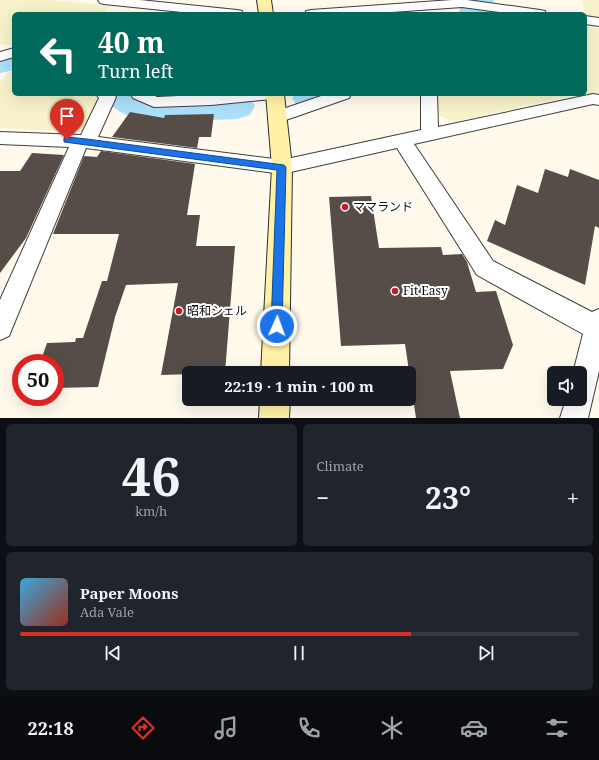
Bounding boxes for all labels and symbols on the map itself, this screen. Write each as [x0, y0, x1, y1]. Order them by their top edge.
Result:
pin [50, 99, 84, 140]
place label: ママランド [353, 198, 413, 215]
marker: ママランド [340, 202, 350, 212]
place label: Fit Easy [403, 282, 448, 299]
marker: Fit Easy [390, 286, 400, 296]
place label: 昭和シェル [187, 302, 247, 319]
position arrow [256, 305, 298, 347]
marker: 昭和シェル [174, 306, 184, 316]
speed limit sign: 50 [12, 354, 64, 406]

